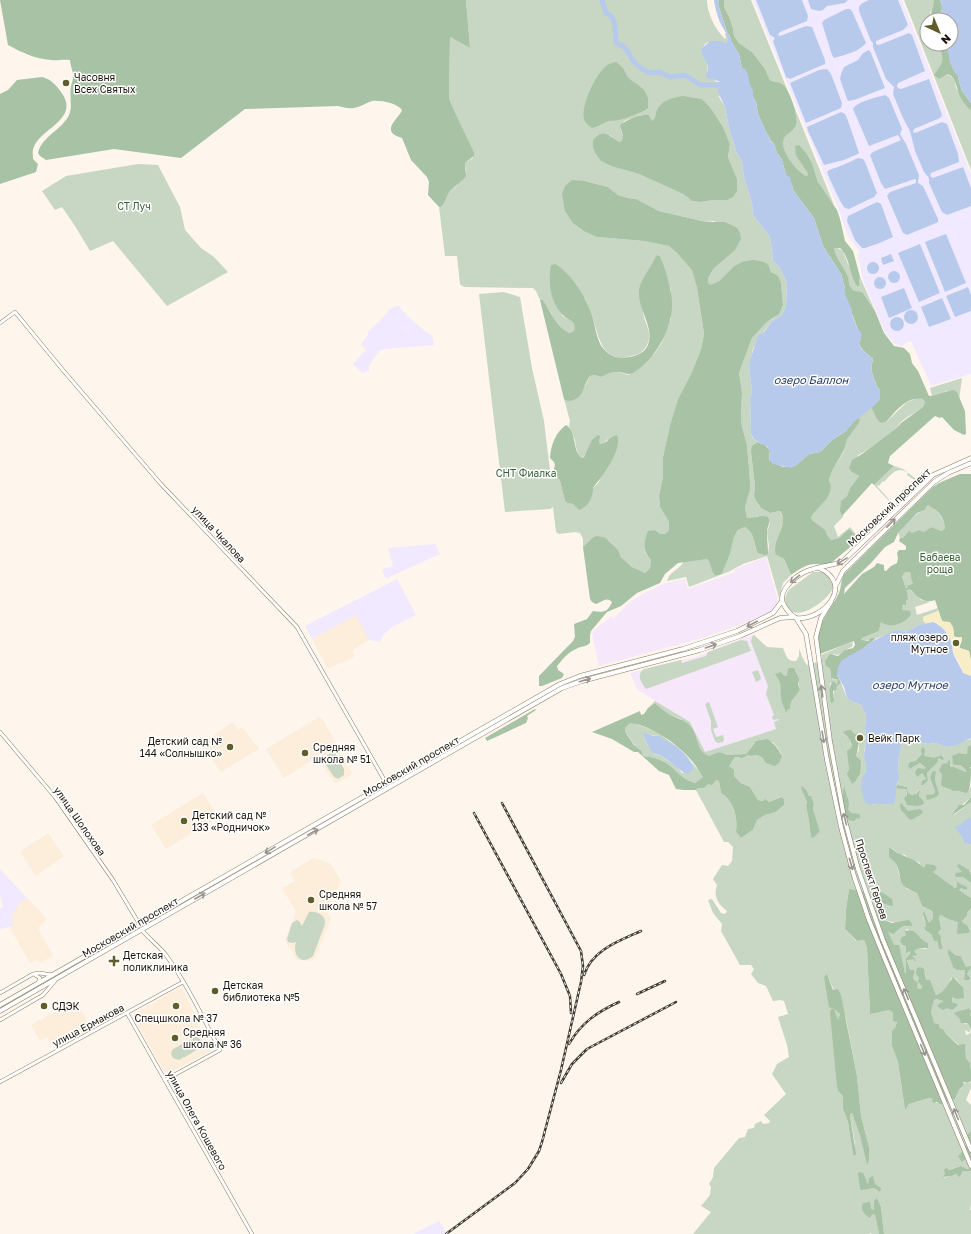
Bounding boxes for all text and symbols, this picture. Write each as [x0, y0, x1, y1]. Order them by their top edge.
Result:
north arrow [919, 12, 959, 52]
text: N [939, 32, 954, 47]
place label: Часовня Всех Святых [74, 71, 136, 95]
marker: Часовня Всех Святых [61, 78, 71, 88]
park label: СТ Луч [117, 200, 151, 212]
water label: озеро Баллон [774, 373, 850, 387]
street label: Московский проспект [845, 465, 933, 549]
park label: СНТ Фиалка [496, 467, 556, 479]
street label: улица Чкалова [190, 503, 248, 565]
one-way arrow [886, 518, 896, 528]
park label: Бабаева роща [920, 551, 961, 575]
one-way arrow [836, 557, 847, 566]
one-way arrow [790, 574, 801, 583]
one-way arrow [746, 621, 758, 628]
place label: пляж озеро Мутное [891, 631, 948, 655]
marker: пляж озеро Мутное [951, 638, 961, 648]
one-way arrow [704, 642, 717, 649]
one-way arrow [579, 676, 592, 683]
water label: озеро Мутное [872, 678, 950, 692]
one-way arrow [818, 685, 826, 698]
one-way arrow [819, 730, 827, 743]
place label: Вейк Парк [868, 732, 920, 744]
street label: Московский проспект [361, 733, 461, 798]
marker: Вейк Парк [855, 733, 865, 743]
place label: Детский сад № 144 «Солнышко» [140, 735, 222, 759]
place label: Средняя школа № 51 [313, 741, 371, 765]
marker: Детский сад № 144 «Солнышко» [225, 742, 235, 752]
marker: Средняя школа № 51 [300, 748, 310, 758]
street label: улица Шолохова [52, 784, 108, 858]
place label: Детский сад № 133 «Родничок» [192, 809, 270, 833]
one-way arrow [840, 813, 848, 826]
marker: Детский сад № 133 «Родничок» [179, 816, 189, 826]
one-way arrow [307, 827, 319, 835]
street label: Проспект Героев [853, 837, 891, 921]
one-way arrow [264, 847, 276, 855]
one-way arrow [848, 857, 855, 870]
place label: Средняя школа № 57 [319, 888, 377, 912]
one-way arrow [194, 892, 206, 900]
street label: Московский проспект [80, 894, 180, 959]
marker: Средняя школа № 57 [306, 895, 316, 905]
place label: Детская поликлиника [123, 949, 188, 973]
marker: Детская поликлиника [108, 955, 120, 967]
place label: Детская библиотека №5 [223, 979, 300, 1003]
marker: Детская библиотека №5 [210, 986, 220, 996]
one-way arrow [901, 989, 909, 1001]
place label: СДЭК [52, 1000, 80, 1012]
marker: СДЭК [39, 1001, 49, 1011]
street label: улица Ермакова [50, 1001, 126, 1049]
marker: Спецшкола № 37 [171, 1001, 181, 1011]
place label: Спецшкола № 37 [135, 1012, 217, 1024]
place label: Средняя школа № 36 [183, 1026, 242, 1050]
marker: Средняя школа № 36 [170, 1033, 180, 1043]
one-way arrow [920, 1044, 927, 1056]
street label: улица Олега Кошевого [165, 1068, 229, 1172]
one-way arrow [952, 1109, 959, 1121]

